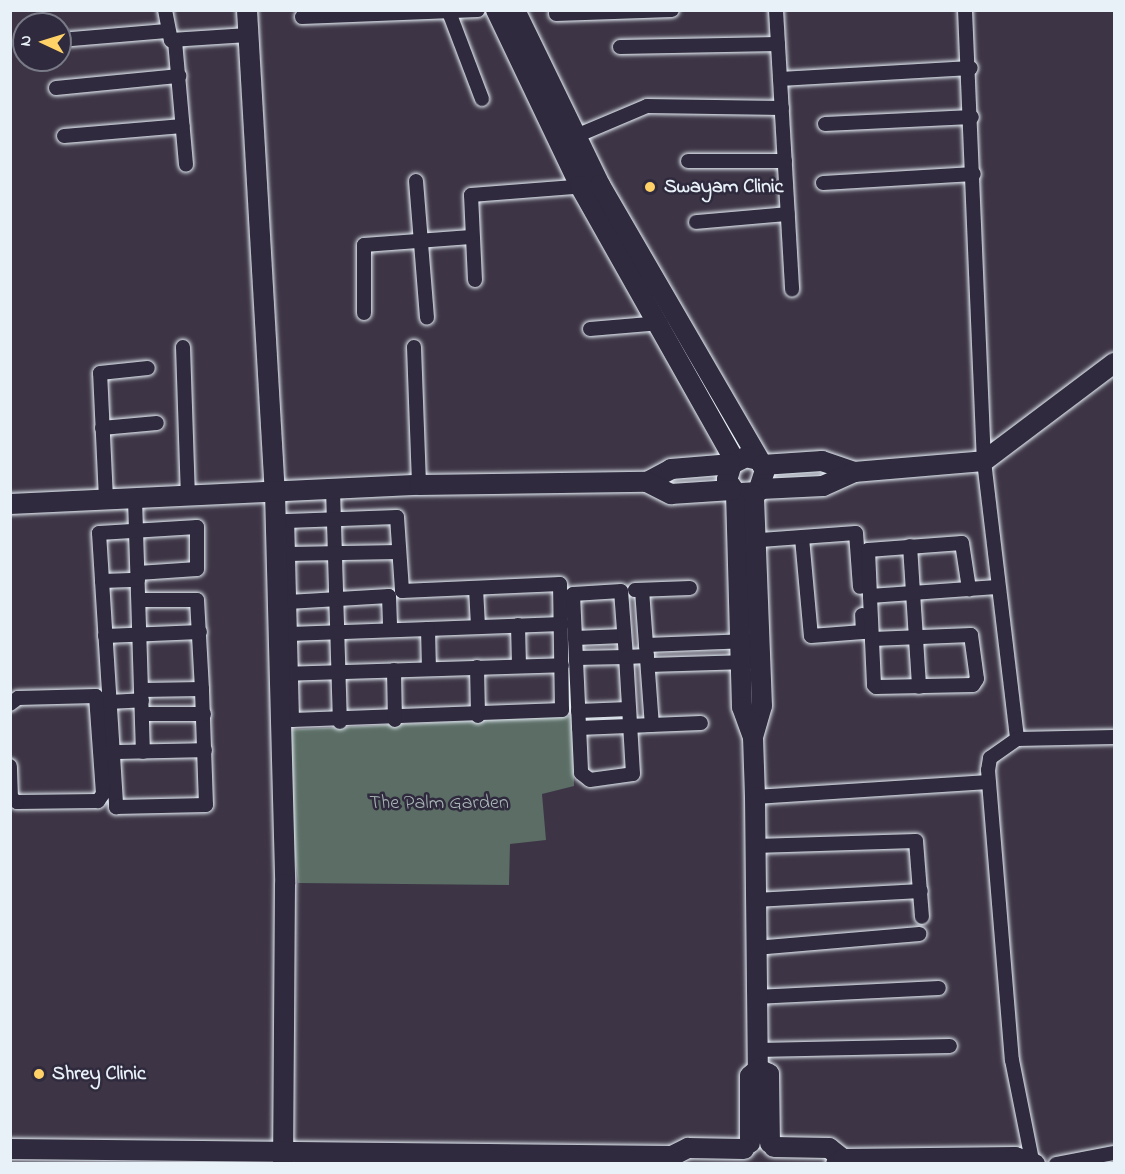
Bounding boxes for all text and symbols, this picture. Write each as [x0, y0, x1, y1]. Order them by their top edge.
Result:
north arrow [12, 12, 72, 72]
text: N [14, 35, 38, 47]
place label: Swayam Clinic [664, 175, 783, 199]
marker: Swayam Clinic [641, 178, 659, 196]
park label: The Palm Garden [369, 791, 509, 815]
place label: Shrey Clinic [52, 1062, 146, 1086]
marker: Shrey Clinic [30, 1065, 48, 1083]

